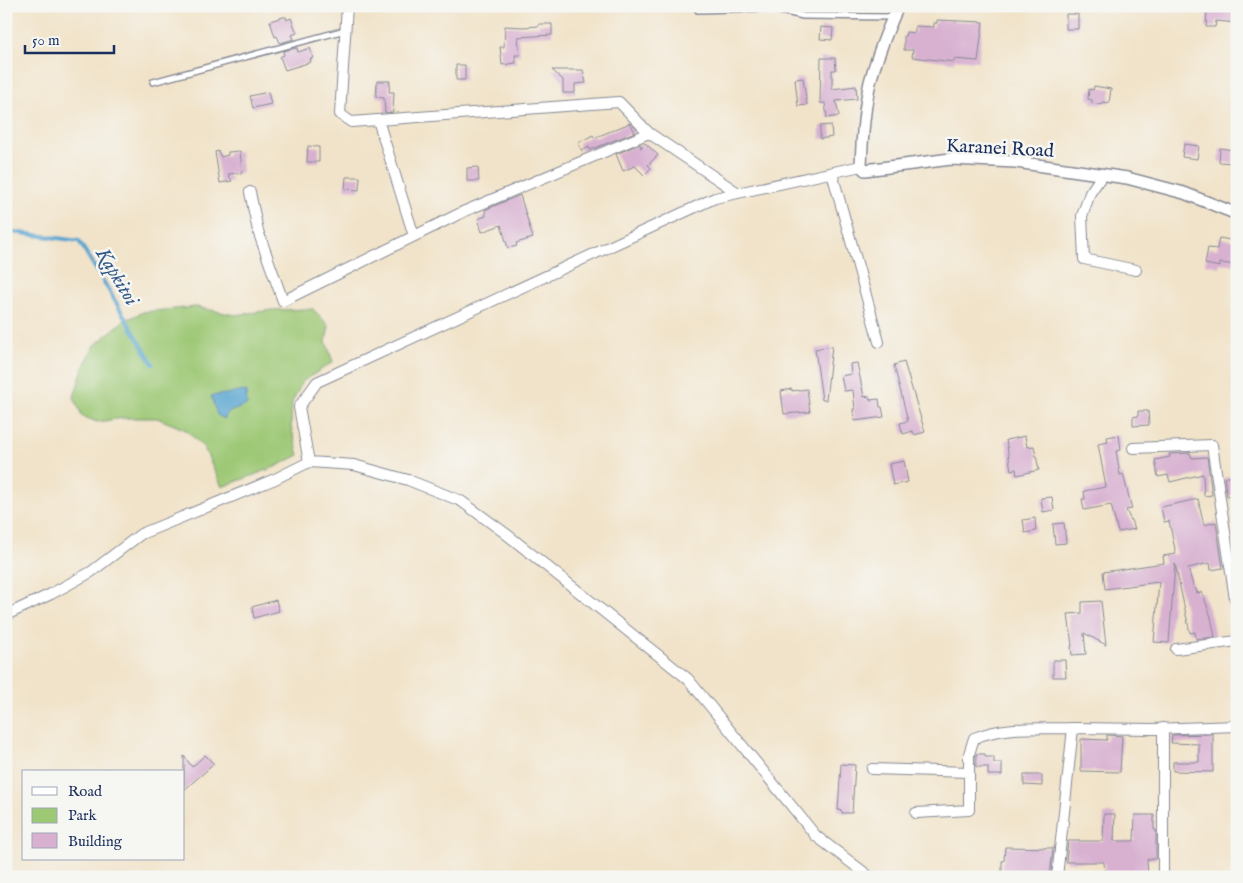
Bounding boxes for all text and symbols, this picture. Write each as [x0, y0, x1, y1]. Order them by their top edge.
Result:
scale bar [25, 22, 114, 54]
text: 50 m [32, 31, 60, 50]
street label: Karanei Road [945, 134, 1055, 164]
water label: Kapkitoi [89, 242, 144, 311]
legend [22, 770, 185, 860]
text: Road [68, 782, 103, 801]
text: Park [68, 806, 98, 825]
text: Building [68, 832, 123, 851]

